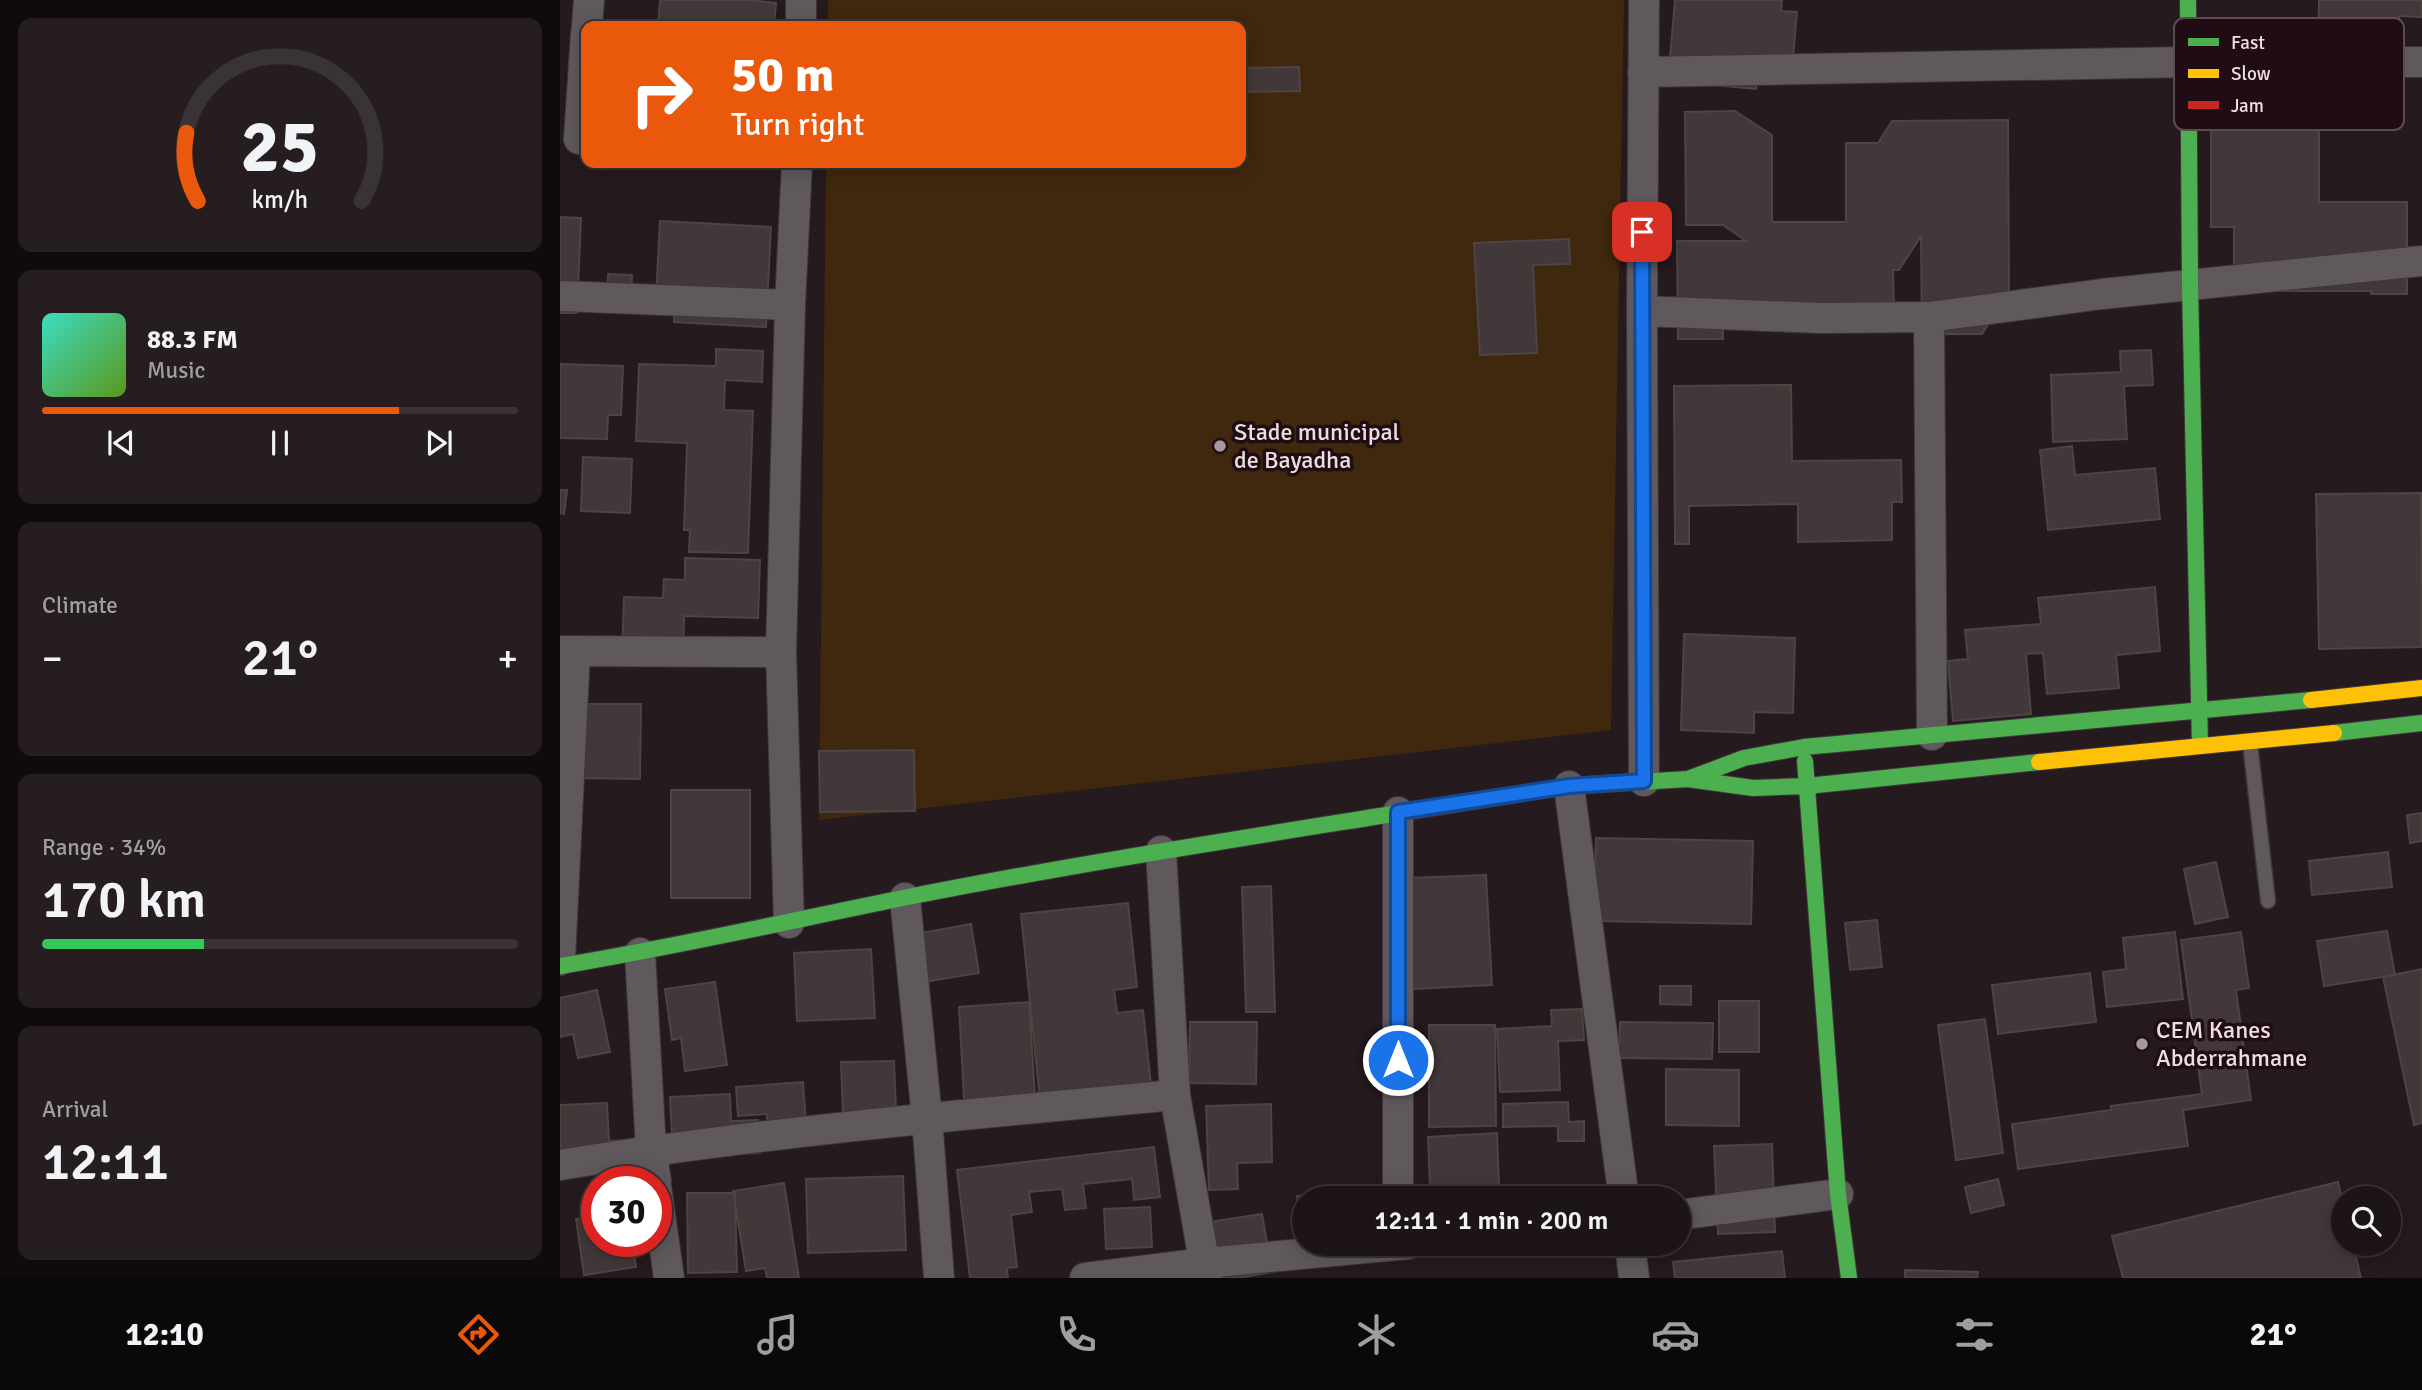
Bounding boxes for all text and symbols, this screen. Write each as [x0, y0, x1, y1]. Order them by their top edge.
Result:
legend [2174, 18, 2404, 130]
text: Fast [2231, 31, 2265, 55]
text: 50 m [731, 45, 834, 105]
icon: right [616, 49, 707, 140]
text: Slow [2231, 62, 2271, 86]
text: Jam [2231, 94, 2264, 118]
text: 25 [241, 103, 319, 192]
text: Turn right [731, 105, 864, 144]
text: km/h [252, 184, 308, 215]
pin [1612, 202, 1672, 262]
icon: arrive [1623, 213, 1661, 251]
text: 88.3 FM [147, 324, 238, 356]
text: Music [147, 356, 205, 385]
place label: Stade municipal de Bayadha [1234, 417, 1400, 475]
icon: previous [102, 424, 140, 462]
icon: pause [261, 424, 299, 462]
icon: next [420, 424, 458, 462]
marker: Stade municipal de Bayadha [1212, 438, 1228, 454]
text: Climate [42, 591, 118, 620]
text: 21° [242, 626, 318, 690]
text: − [42, 635, 63, 682]
text: + [497, 635, 518, 682]
text: Range · 34% [42, 833, 166, 862]
text: 170 km [42, 868, 206, 932]
place label: CEM Kanes Abderrahmane [2156, 1015, 2307, 1073]
position arrow [1361, 1023, 1435, 1097]
marker: CEM Kanes Abderrahmane [2134, 1036, 2150, 1052]
text: Arrival [42, 1095, 108, 1124]
text: 12:11 [42, 1130, 169, 1194]
speed limit sign: 30 [581, 1166, 672, 1257]
map controls [2331, 1186, 2401, 1256]
button: search [2331, 1186, 2401, 1256]
text: 12:11 · 1 min · 200 m [1375, 1205, 1608, 1237]
icon: directions [454, 1310, 503, 1359]
icon: music [753, 1310, 802, 1359]
icon: phone [1052, 1310, 1101, 1359]
icon: climate [1352, 1310, 1401, 1359]
icon: car [1651, 1310, 1700, 1359]
icon: filters [1950, 1310, 1999, 1359]
text: 12:10 [125, 1315, 204, 1354]
text: 21° [2249, 1315, 2297, 1354]

